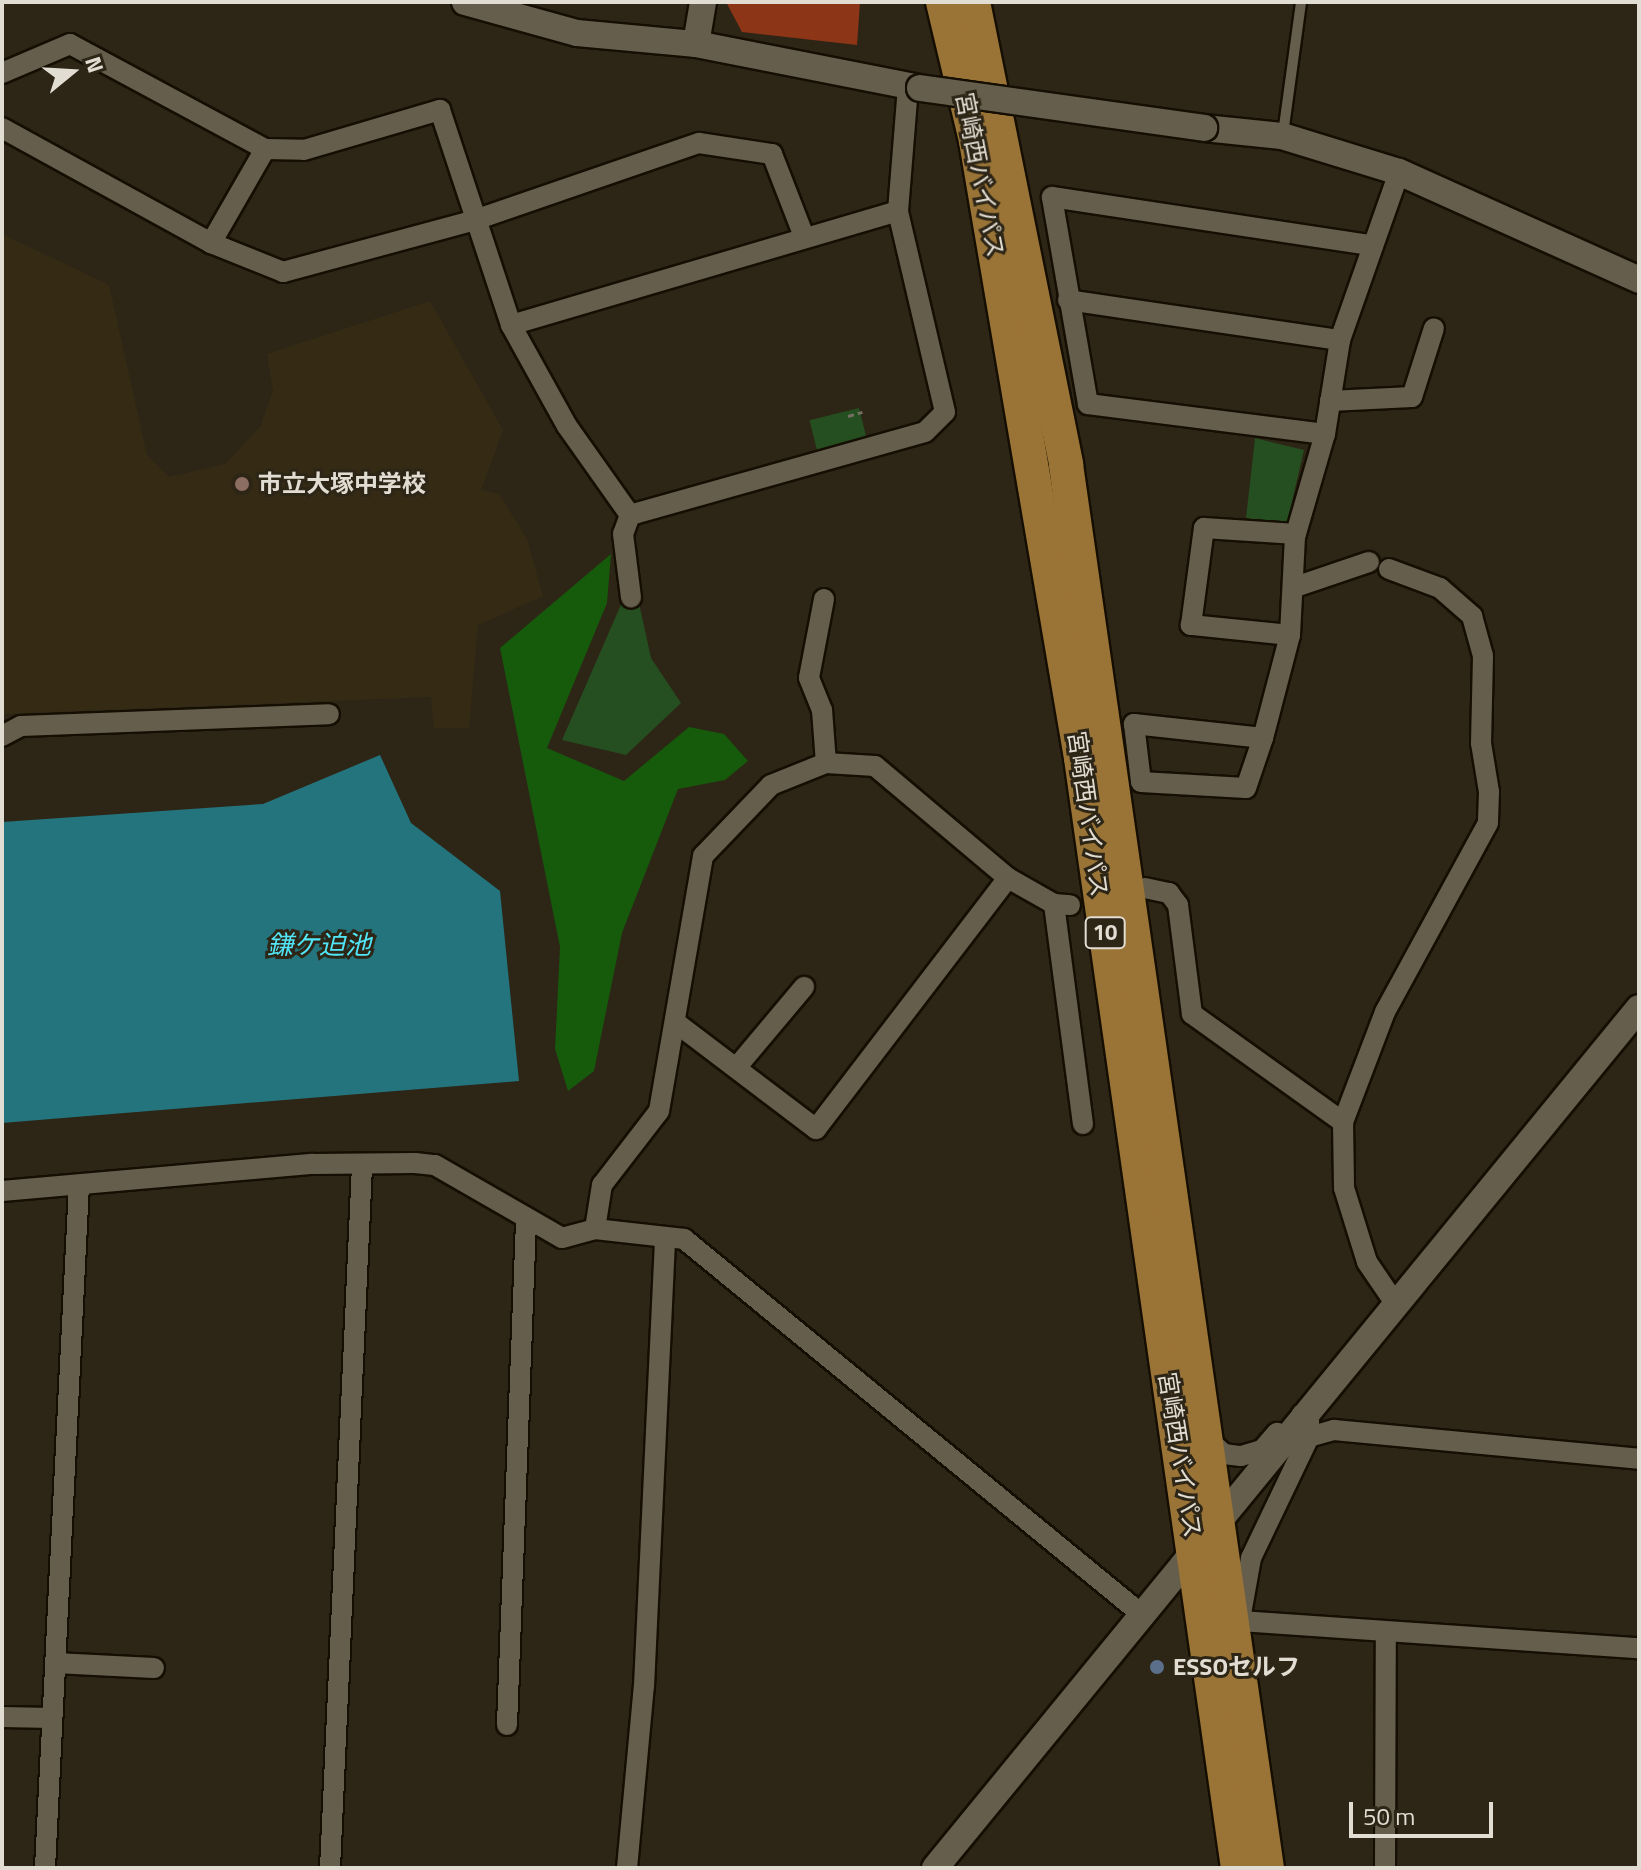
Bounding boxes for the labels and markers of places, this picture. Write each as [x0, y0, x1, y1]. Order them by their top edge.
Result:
place label: 市立大塚中学校 [258, 470, 426, 498]
marker: 市立大塚中学校 [233, 475, 251, 493]
place label: ESSOセルフ [1173, 1653, 1300, 1681]
marker: ESSOセルフ [1148, 1658, 1166, 1676]

